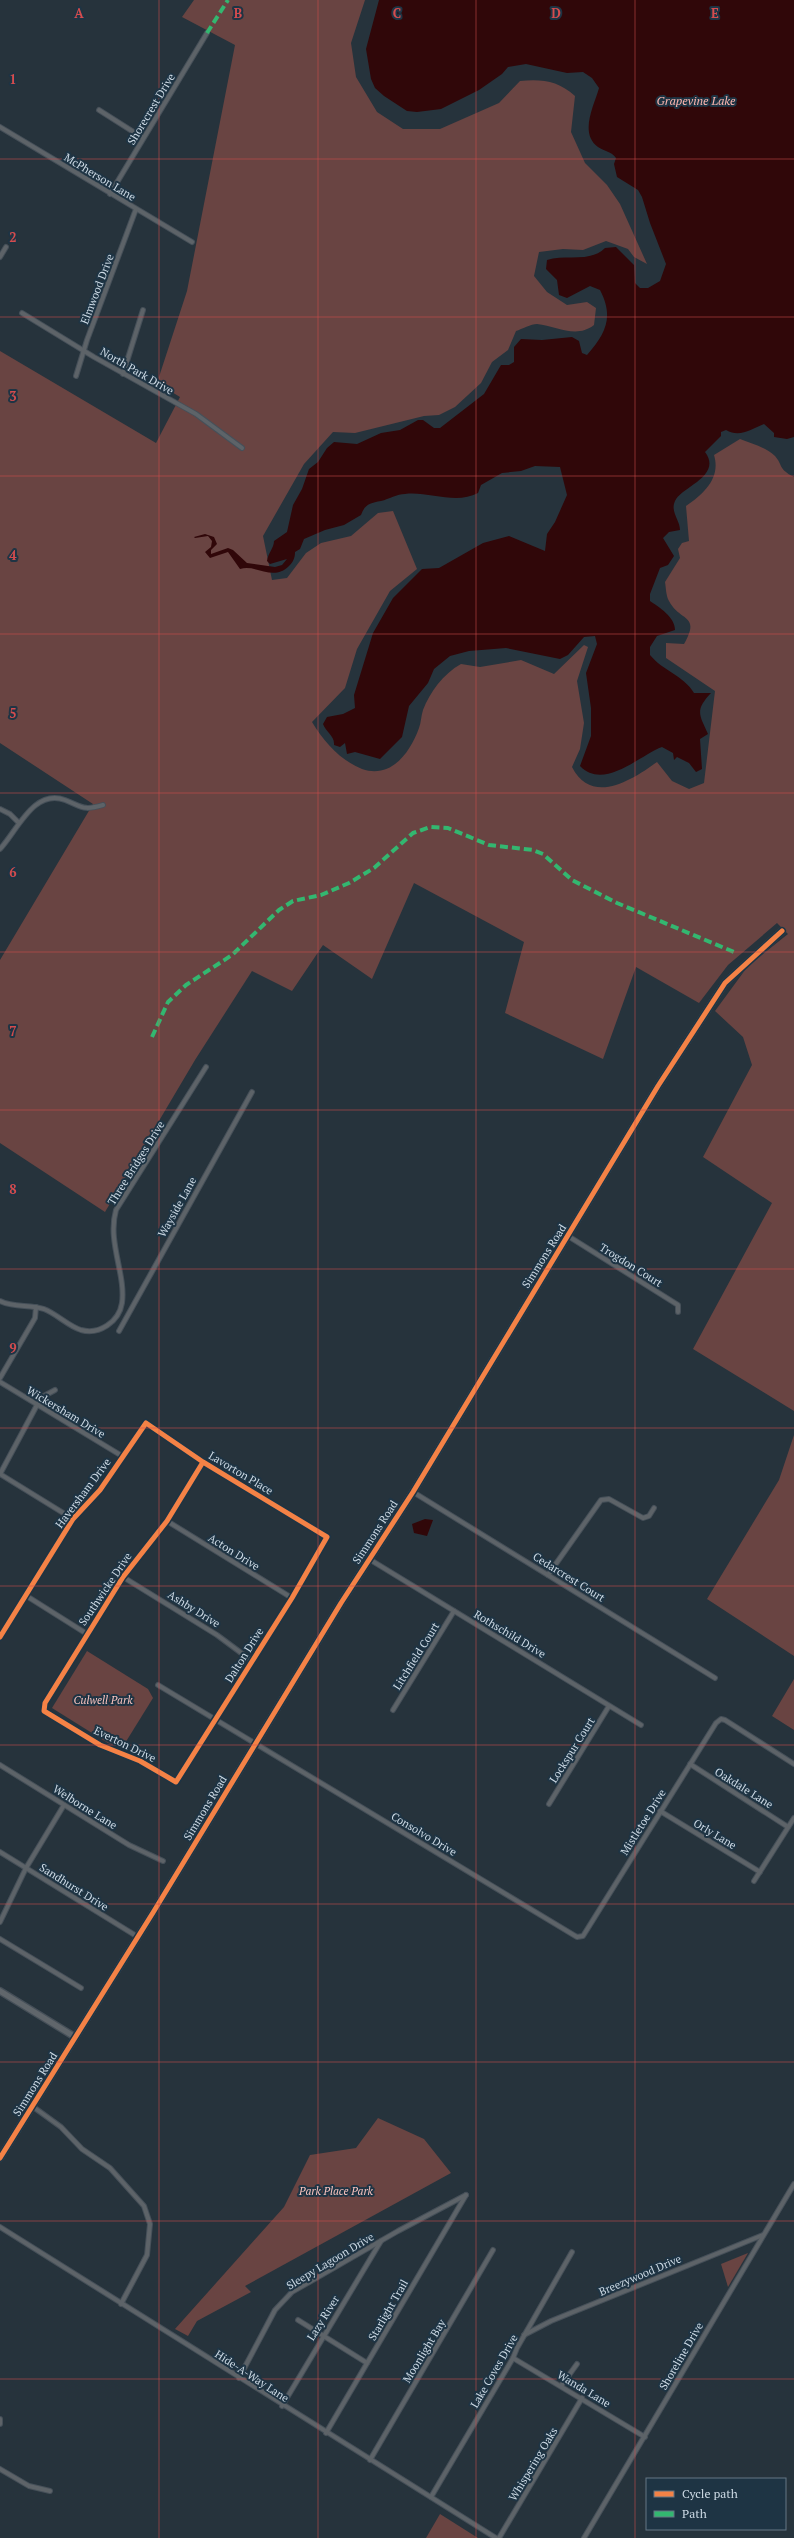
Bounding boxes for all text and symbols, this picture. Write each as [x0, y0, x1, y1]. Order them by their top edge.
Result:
text: A [74, 4, 84, 22]
text: B [234, 4, 242, 22]
text: C [393, 4, 401, 22]
text: D [551, 4, 561, 22]
text: E [711, 4, 719, 22]
text: 1 [9, 70, 17, 88]
street label: Shorecrest Drive [124, 70, 178, 147]
water label: Grapevine Lake [657, 93, 736, 108]
street label: McPherson Lane [62, 150, 139, 204]
text: 2 [9, 228, 17, 246]
street label: Elmwood Drive [77, 251, 117, 326]
street label: North Park Drive [98, 344, 177, 398]
text: 3 [9, 387, 17, 405]
text: 4 [9, 546, 17, 564]
text: 5 [9, 704, 17, 722]
text: 6 [9, 863, 17, 881]
text: 7 [9, 1022, 17, 1040]
street label: Three Bridges Drive [104, 1118, 168, 1208]
street label: Wayside Lane [155, 1174, 200, 1240]
text: 8 [9, 1180, 17, 1198]
street label: Simmons Road [519, 1221, 569, 1291]
street label: Trogdon Court [597, 1240, 665, 1290]
text: 9 [9, 1339, 17, 1357]
street label: Wickersham Drive [24, 1383, 108, 1441]
street label: Lavorton Place [206, 1448, 276, 1498]
street label: Haversham Drive [52, 1455, 114, 1531]
street label: Simmons Road [349, 1498, 401, 1566]
street label: Acton Drive [206, 1531, 263, 1574]
street label: Southwicke Drive [75, 1549, 135, 1628]
street label: Cedarcrest Court [530, 1549, 608, 1605]
street label: Ashby Drive [165, 1587, 223, 1631]
street label: Rothschild Drive [472, 1607, 549, 1661]
street label: Litchfield Court [390, 1620, 442, 1692]
street label: Dalton Drive [222, 1624, 267, 1685]
park label: Culwell Park [74, 1693, 133, 1707]
street label: Lockspur Court [546, 1715, 598, 1785]
street label: Everton Drive [92, 1723, 159, 1765]
street label: Oakdale Lane [712, 1765, 776, 1812]
street label: Simmons Road [180, 1773, 230, 1843]
street label: Welborne Lane [50, 1782, 120, 1833]
street label: Mistletoe Drive [617, 1786, 669, 1858]
street label: Consolvo Drive [389, 1809, 460, 1859]
street label: Orly Lane [691, 1816, 739, 1852]
street label: Sandhurst Drive [37, 1860, 112, 1914]
street label: Simmons Road [10, 2049, 60, 2119]
park label: Park Place Park [298, 2184, 374, 2198]
street label: Sleepy Lagoon Drive [284, 2229, 377, 2293]
street label: Breezywood Drive [597, 2251, 684, 2299]
street label: Starlight Trail [365, 2277, 411, 2343]
street label: Lazy River [304, 2292, 343, 2343]
street label: Moonlight Bay [400, 2316, 449, 2385]
street label: Shoreline Drive [656, 2319, 706, 2392]
street label: Lake Coves Drive [467, 2331, 521, 2410]
street label: Hide-A-Way Lane [212, 2347, 292, 2405]
street label: Wanda Lane [555, 2368, 614, 2411]
street label: Whispering Oaks [506, 2425, 561, 2503]
legend [646, 2478, 786, 2530]
text: Cycle path [682, 2486, 738, 2501]
text: Path [682, 2506, 707, 2521]

